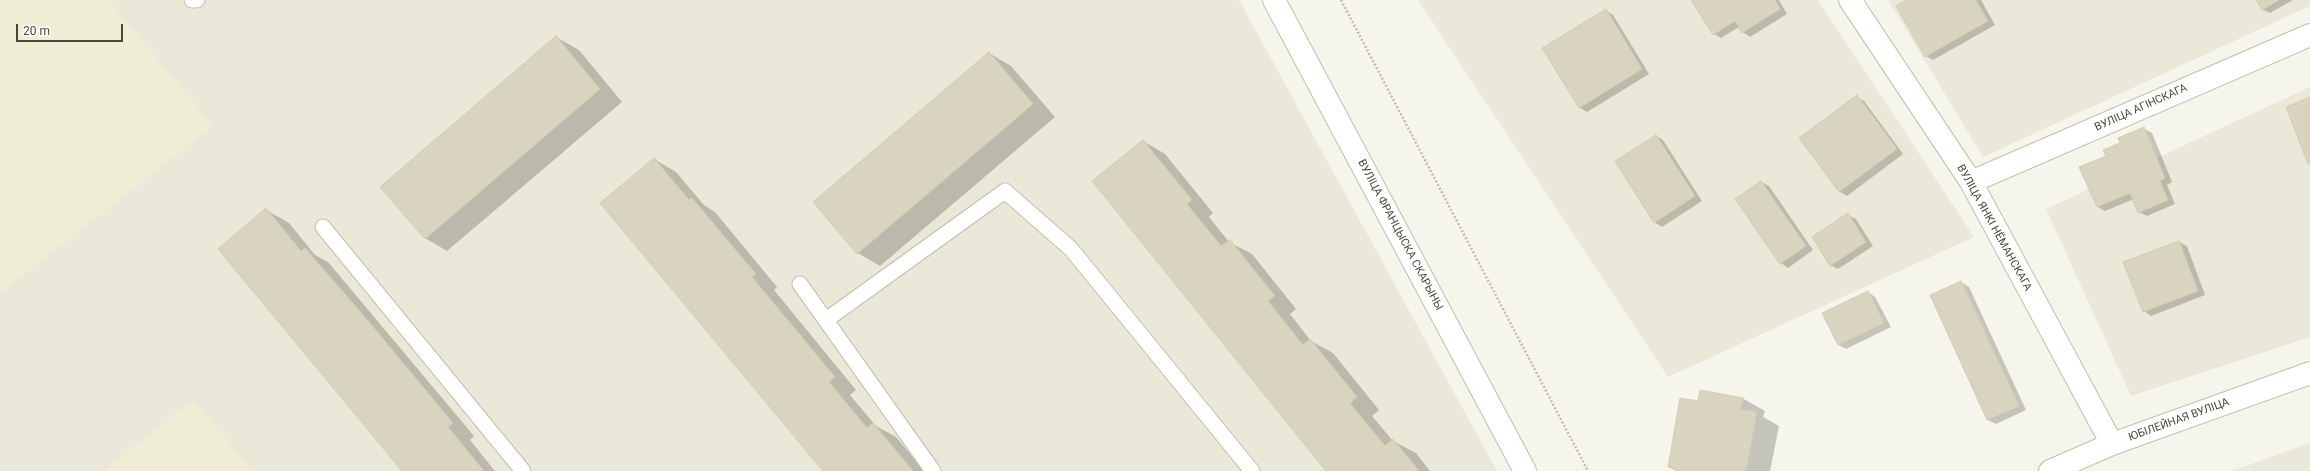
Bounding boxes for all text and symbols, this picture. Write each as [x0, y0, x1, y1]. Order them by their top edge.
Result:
scale bar [18, 16, 125, 42]
text: 20 m [23, 24, 50, 38]
street label: ВУЛІЦА АГІНСКАГА [2093, 82, 2189, 134]
street label: ВУЛІЦА ФРАНЦЫСКА СКАРЫНЫ [1355, 157, 1445, 313]
street label: ВУЛІЦА ЯНКІ НЁМАНСКАГА [1954, 163, 2034, 293]
street label: ЮБІЛЕЙНАЯ ВУЛІЦА [2127, 396, 2231, 444]

